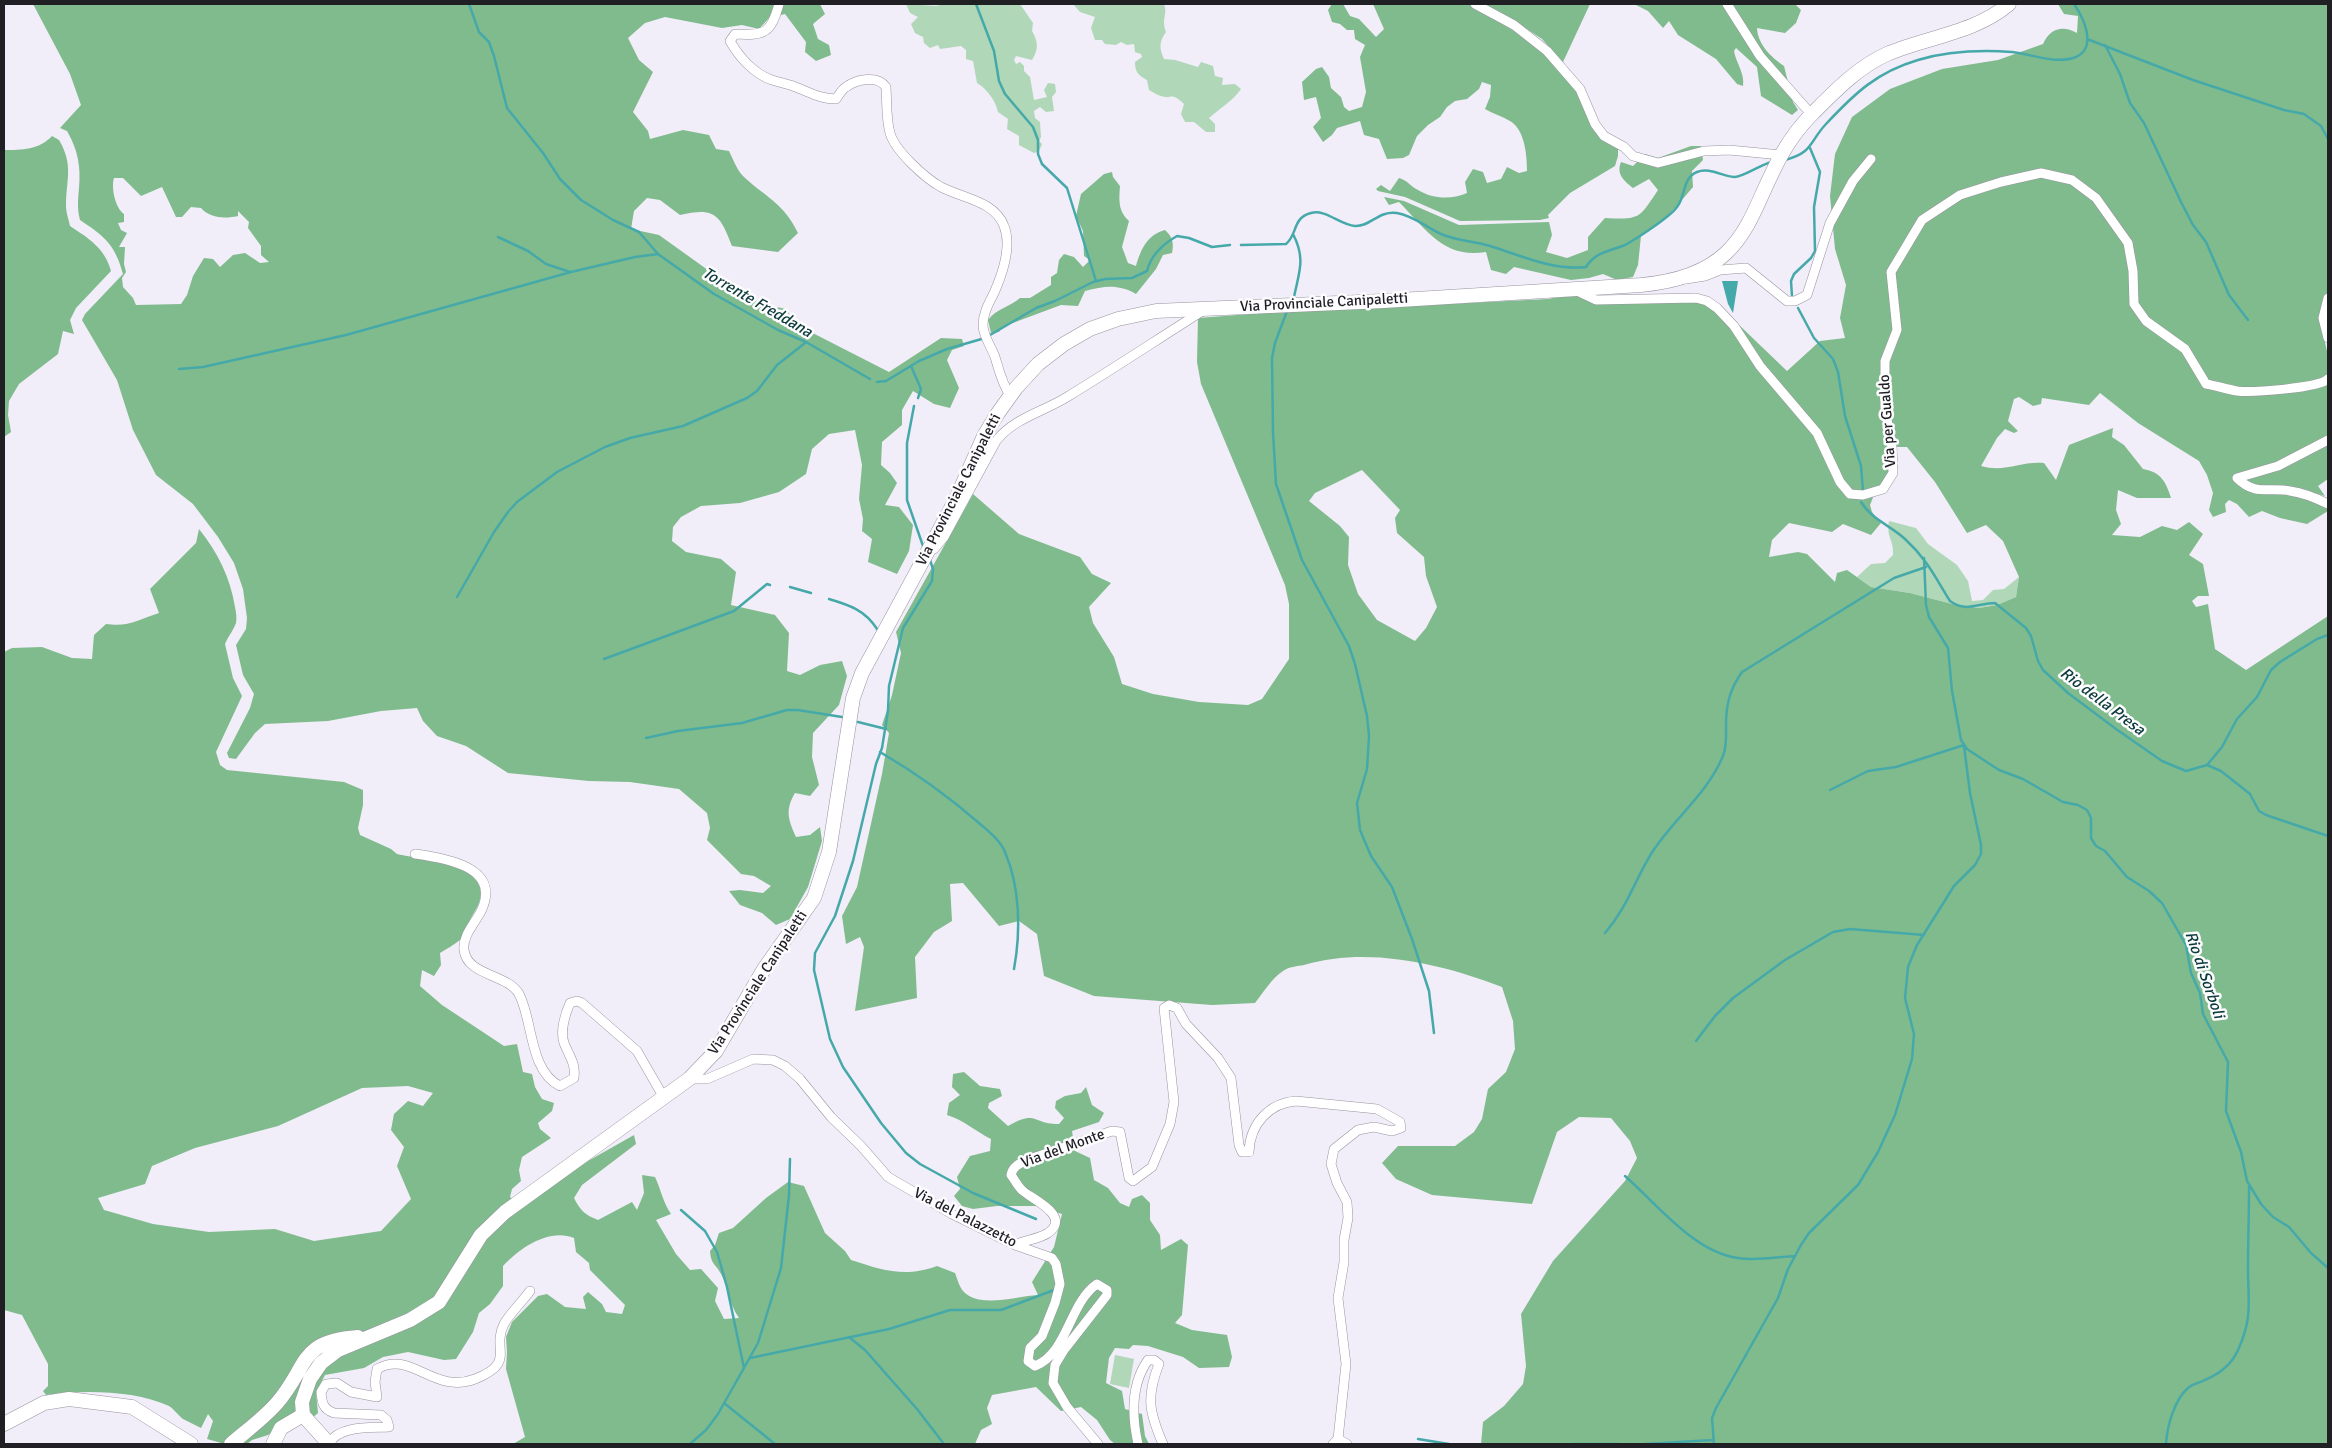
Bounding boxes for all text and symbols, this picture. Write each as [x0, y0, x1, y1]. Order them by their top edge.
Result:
water label: Torrente Freddana [699, 264, 815, 342]
street label: Via Provinciale Canipaletti [1239, 290, 1409, 316]
street label: Via per Gualdo [1876, 374, 1900, 468]
street label: Via Provinciale Canipaletti [913, 411, 1005, 569]
water label: Rio della Presa [2056, 664, 2148, 740]
street label: Via Provinciale Canipaletti [705, 907, 811, 1059]
water label: Rio di Sorboli [2180, 929, 2228, 1021]
street label: Via del Monte [1019, 1126, 1107, 1172]
street label: Via del Palazzetto [910, 1184, 1020, 1252]

